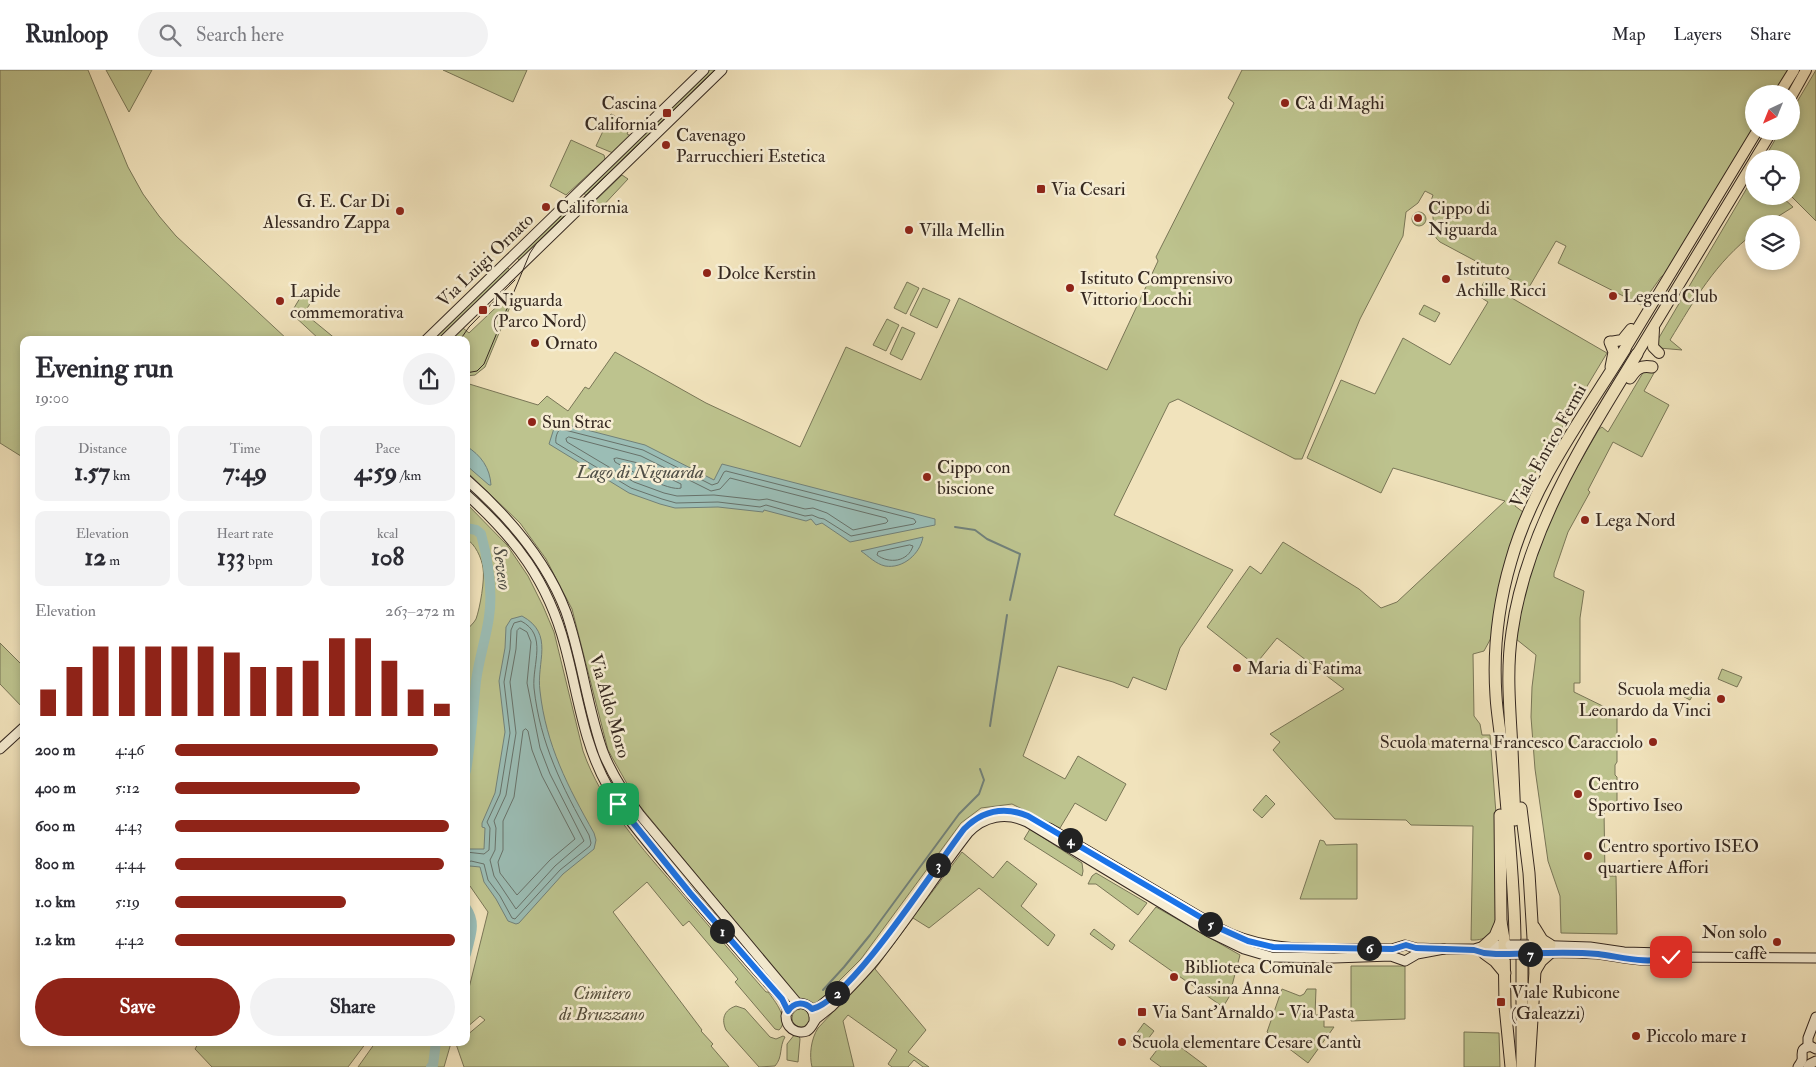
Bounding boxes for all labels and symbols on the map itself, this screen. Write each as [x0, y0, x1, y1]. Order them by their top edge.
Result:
north arrow [1745, 85, 1800, 140]
place label: Cascina California [585, 92, 658, 136]
place label: Cà di Maghi [1295, 92, 1385, 115]
marker: Cà di Maghi [1279, 97, 1291, 109]
marker: Cascina California [661, 107, 673, 119]
place label: Cavenago Parrucchieri Estetica [676, 124, 826, 168]
marker: Cavenago Parrucchieri Estetica [660, 139, 672, 151]
place label: Via Cesari [1051, 178, 1126, 201]
marker: Via Cesari [1035, 183, 1047, 195]
place label: G. E. Car Di Alessandro Zappa [262, 190, 391, 234]
place label: California [556, 196, 629, 219]
place label: Cippo di Niguarda [1428, 197, 1498, 241]
marker: California [540, 201, 552, 213]
marker: G. E. Car Di Alessandro Zappa [394, 205, 406, 217]
street label: Via Luigi Ornato [432, 208, 539, 312]
marker: Cippo di Niguarda [1412, 212, 1424, 224]
place label: Villa Mellin [919, 219, 1005, 242]
marker: Villa Mellin [903, 224, 915, 236]
place label: Istituto Achille Ricci [1455, 258, 1546, 302]
place label: Dolce Kerstin [717, 262, 816, 285]
marker: Dolce Kerstin [701, 267, 713, 279]
place label: Istituto Comprensivo Vittorio Locchi [1080, 267, 1233, 311]
marker: Istituto Achille Ricci [1440, 273, 1452, 285]
place label: Lapide commemorativa [290, 280, 404, 324]
marker: Istituto Comprensivo Vittorio Locchi [1064, 282, 1076, 294]
place label: Legend Club [1623, 285, 1718, 308]
place label: Niguarda (Parco Nord) [493, 289, 586, 333]
marker: Legend Club [1607, 290, 1619, 302]
marker: Lapide commemorativa [274, 295, 286, 307]
marker: Niguarda (Parco Nord) [477, 304, 489, 316]
place label: Ornato [545, 332, 598, 355]
marker: Ornato [529, 337, 541, 349]
street label: Viale Enrico Fermi [1505, 380, 1592, 512]
place label: Sun Strac [542, 411, 612, 434]
marker: Sun Strac [526, 416, 538, 428]
place label: Cippo con biscione [937, 456, 1011, 500]
water label: Lago di Niguarda [575, 460, 704, 484]
marker: Cippo con biscione [921, 471, 933, 483]
place label: Lega Nord [1595, 509, 1676, 532]
marker: Lega Nord [1579, 514, 1591, 526]
water label: Seveso [487, 544, 517, 592]
street label: Via Aldo Moro [584, 652, 635, 761]
place label: Maria di Fatima [1247, 657, 1363, 680]
marker: Maria di Fatima [1231, 662, 1243, 674]
place label: Scuola media Leonardo da Vinci [1578, 678, 1712, 722]
marker: Scuola media Leonardo da Vinci [1715, 693, 1727, 705]
place label: Scuola materna Francesco Caracciolo [1380, 731, 1643, 754]
marker: Scuola materna Francesco Caracciolo [1647, 736, 1659, 748]
place label: Centro Sportivo Iseo [1588, 773, 1683, 817]
pin [597, 783, 639, 825]
marker: Centro Sportivo Iseo [1572, 788, 1584, 800]
pin: 4 [1058, 828, 1082, 852]
place label: Centro sportivo ISEO quartiere Affori [1598, 835, 1759, 879]
marker: Centro sportivo ISEO quartiere Affori [1582, 850, 1594, 862]
pin: 3 [926, 852, 950, 878]
pin: 5 [1198, 912, 1222, 936]
pin: 1 [710, 918, 734, 944]
place label: Non solo caffè [1702, 921, 1767, 965]
pin: 6 [1356, 936, 1382, 960]
pin [1650, 936, 1692, 978]
marker: Non solo caffè [1771, 936, 1783, 948]
pin: 7 [1518, 942, 1542, 966]
place label: Biblioteca Comunale Cassina Anna [1184, 956, 1333, 1000]
marker: Biblioteca Comunale Cassina Anna [1168, 971, 1180, 983]
pin: 2 [824, 980, 850, 1006]
place label: Viale Rubicone (Galeazzi) [1511, 981, 1620, 1025]
park label: Cimitero di Bruzzano [558, 982, 645, 1026]
marker: Viale Rubicone (Galeazzi) [1495, 996, 1507, 1008]
place label: Via Sant'Arnaldo - Via Pasta [1152, 1001, 1355, 1024]
marker: Via Sant'Arnaldo - Via Pasta [1136, 1006, 1148, 1018]
place label: Piccolo mare 1 [1646, 1025, 1747, 1048]
marker: Piccolo mare 1 [1630, 1030, 1642, 1042]
place label: Scuola elementare Cesare Cantù [1132, 1031, 1361, 1054]
marker: Scuola elementare Cesare Cantù [1116, 1036, 1128, 1048]

